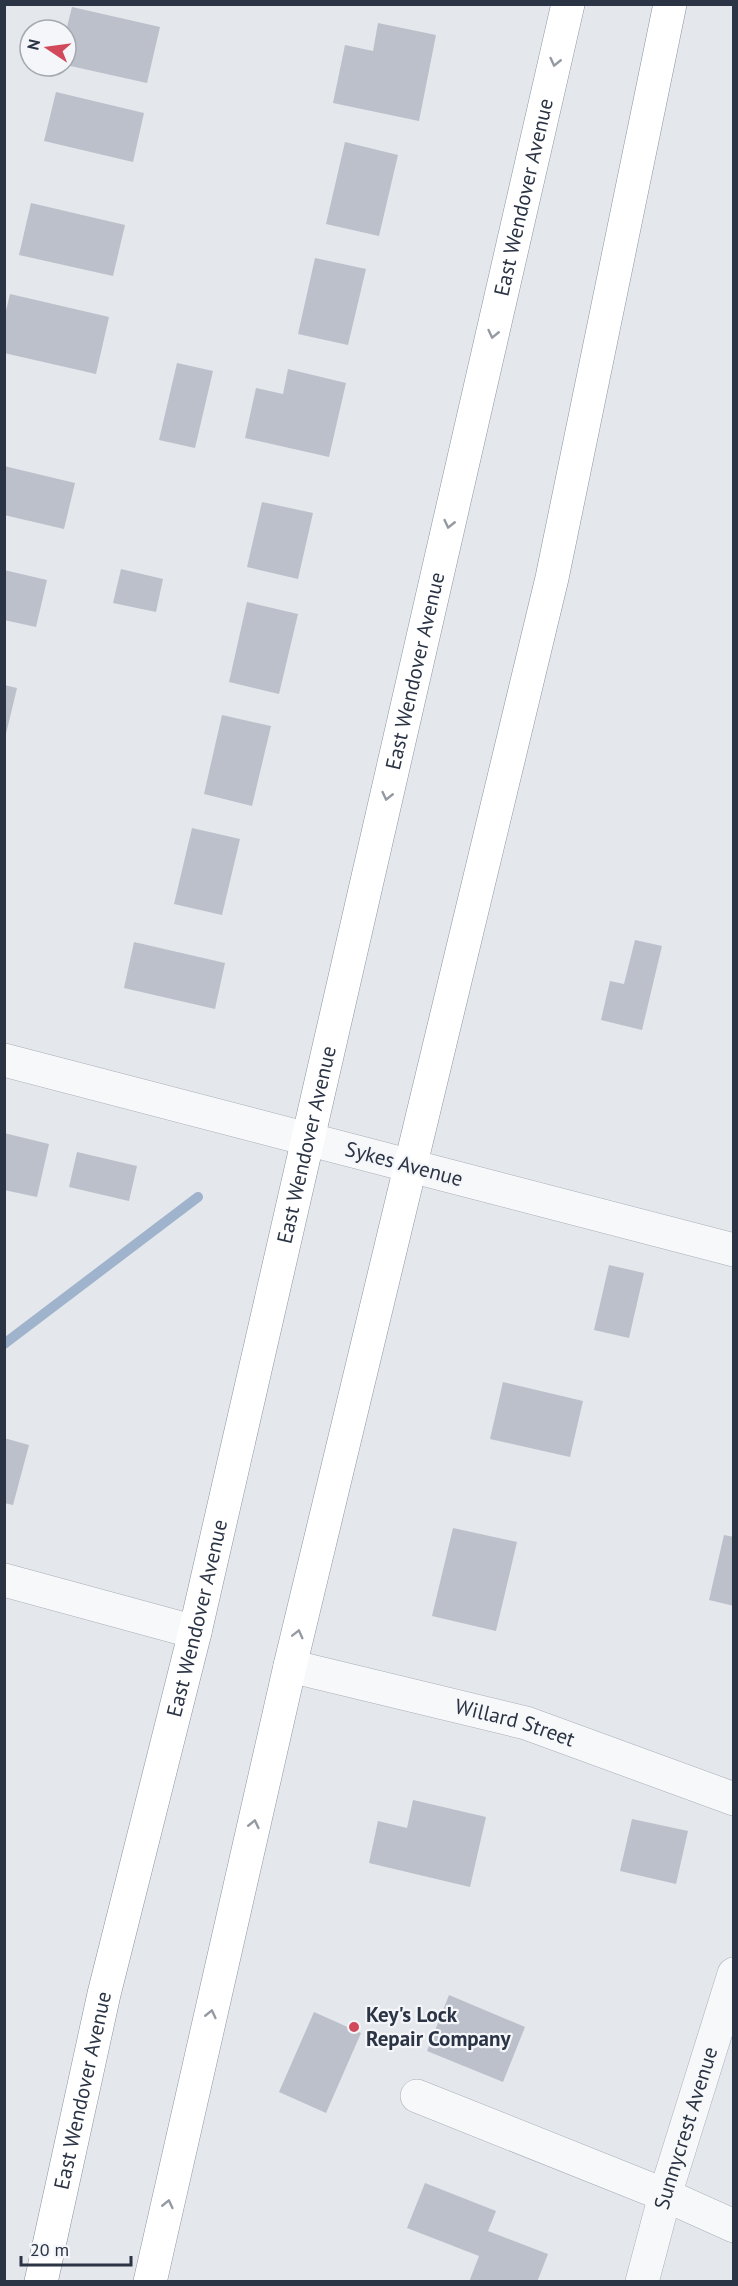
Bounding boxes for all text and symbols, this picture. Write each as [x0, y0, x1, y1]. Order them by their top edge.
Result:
north arrow [18, 18, 78, 78]
text: N [22, 37, 44, 52]
one-way arrow [549, 56, 562, 66]
street label: East Wendover Avenue [488, 96, 559, 299]
one-way arrow [487, 328, 500, 338]
one-way arrow [444, 518, 457, 528]
street label: East Wendover Avenue [379, 569, 450, 772]
one-way arrow [382, 791, 395, 801]
street label: East Wendover Avenue [270, 1043, 342, 1246]
street label: Sykes Avenue [342, 1135, 466, 1192]
street label: East Wendover Avenue [160, 1517, 233, 1720]
one-way arrow [290, 1629, 303, 1639]
street label: Willard Street [452, 1692, 579, 1753]
one-way arrow [246, 1819, 259, 1829]
street label: East Wendover Avenue [48, 1989, 117, 2192]
place label: Key's Lock Repair Company [366, 2001, 511, 2052]
one-way arrow [203, 2009, 216, 2019]
marker: Key's Lock Repair Company [347, 2020, 361, 2034]
street label: Sunnycrest Avenue [648, 2043, 723, 2212]
one-way arrow [160, 2199, 173, 2209]
scale bar [21, 2229, 130, 2267]
text: 20 m [30, 2238, 69, 2261]

